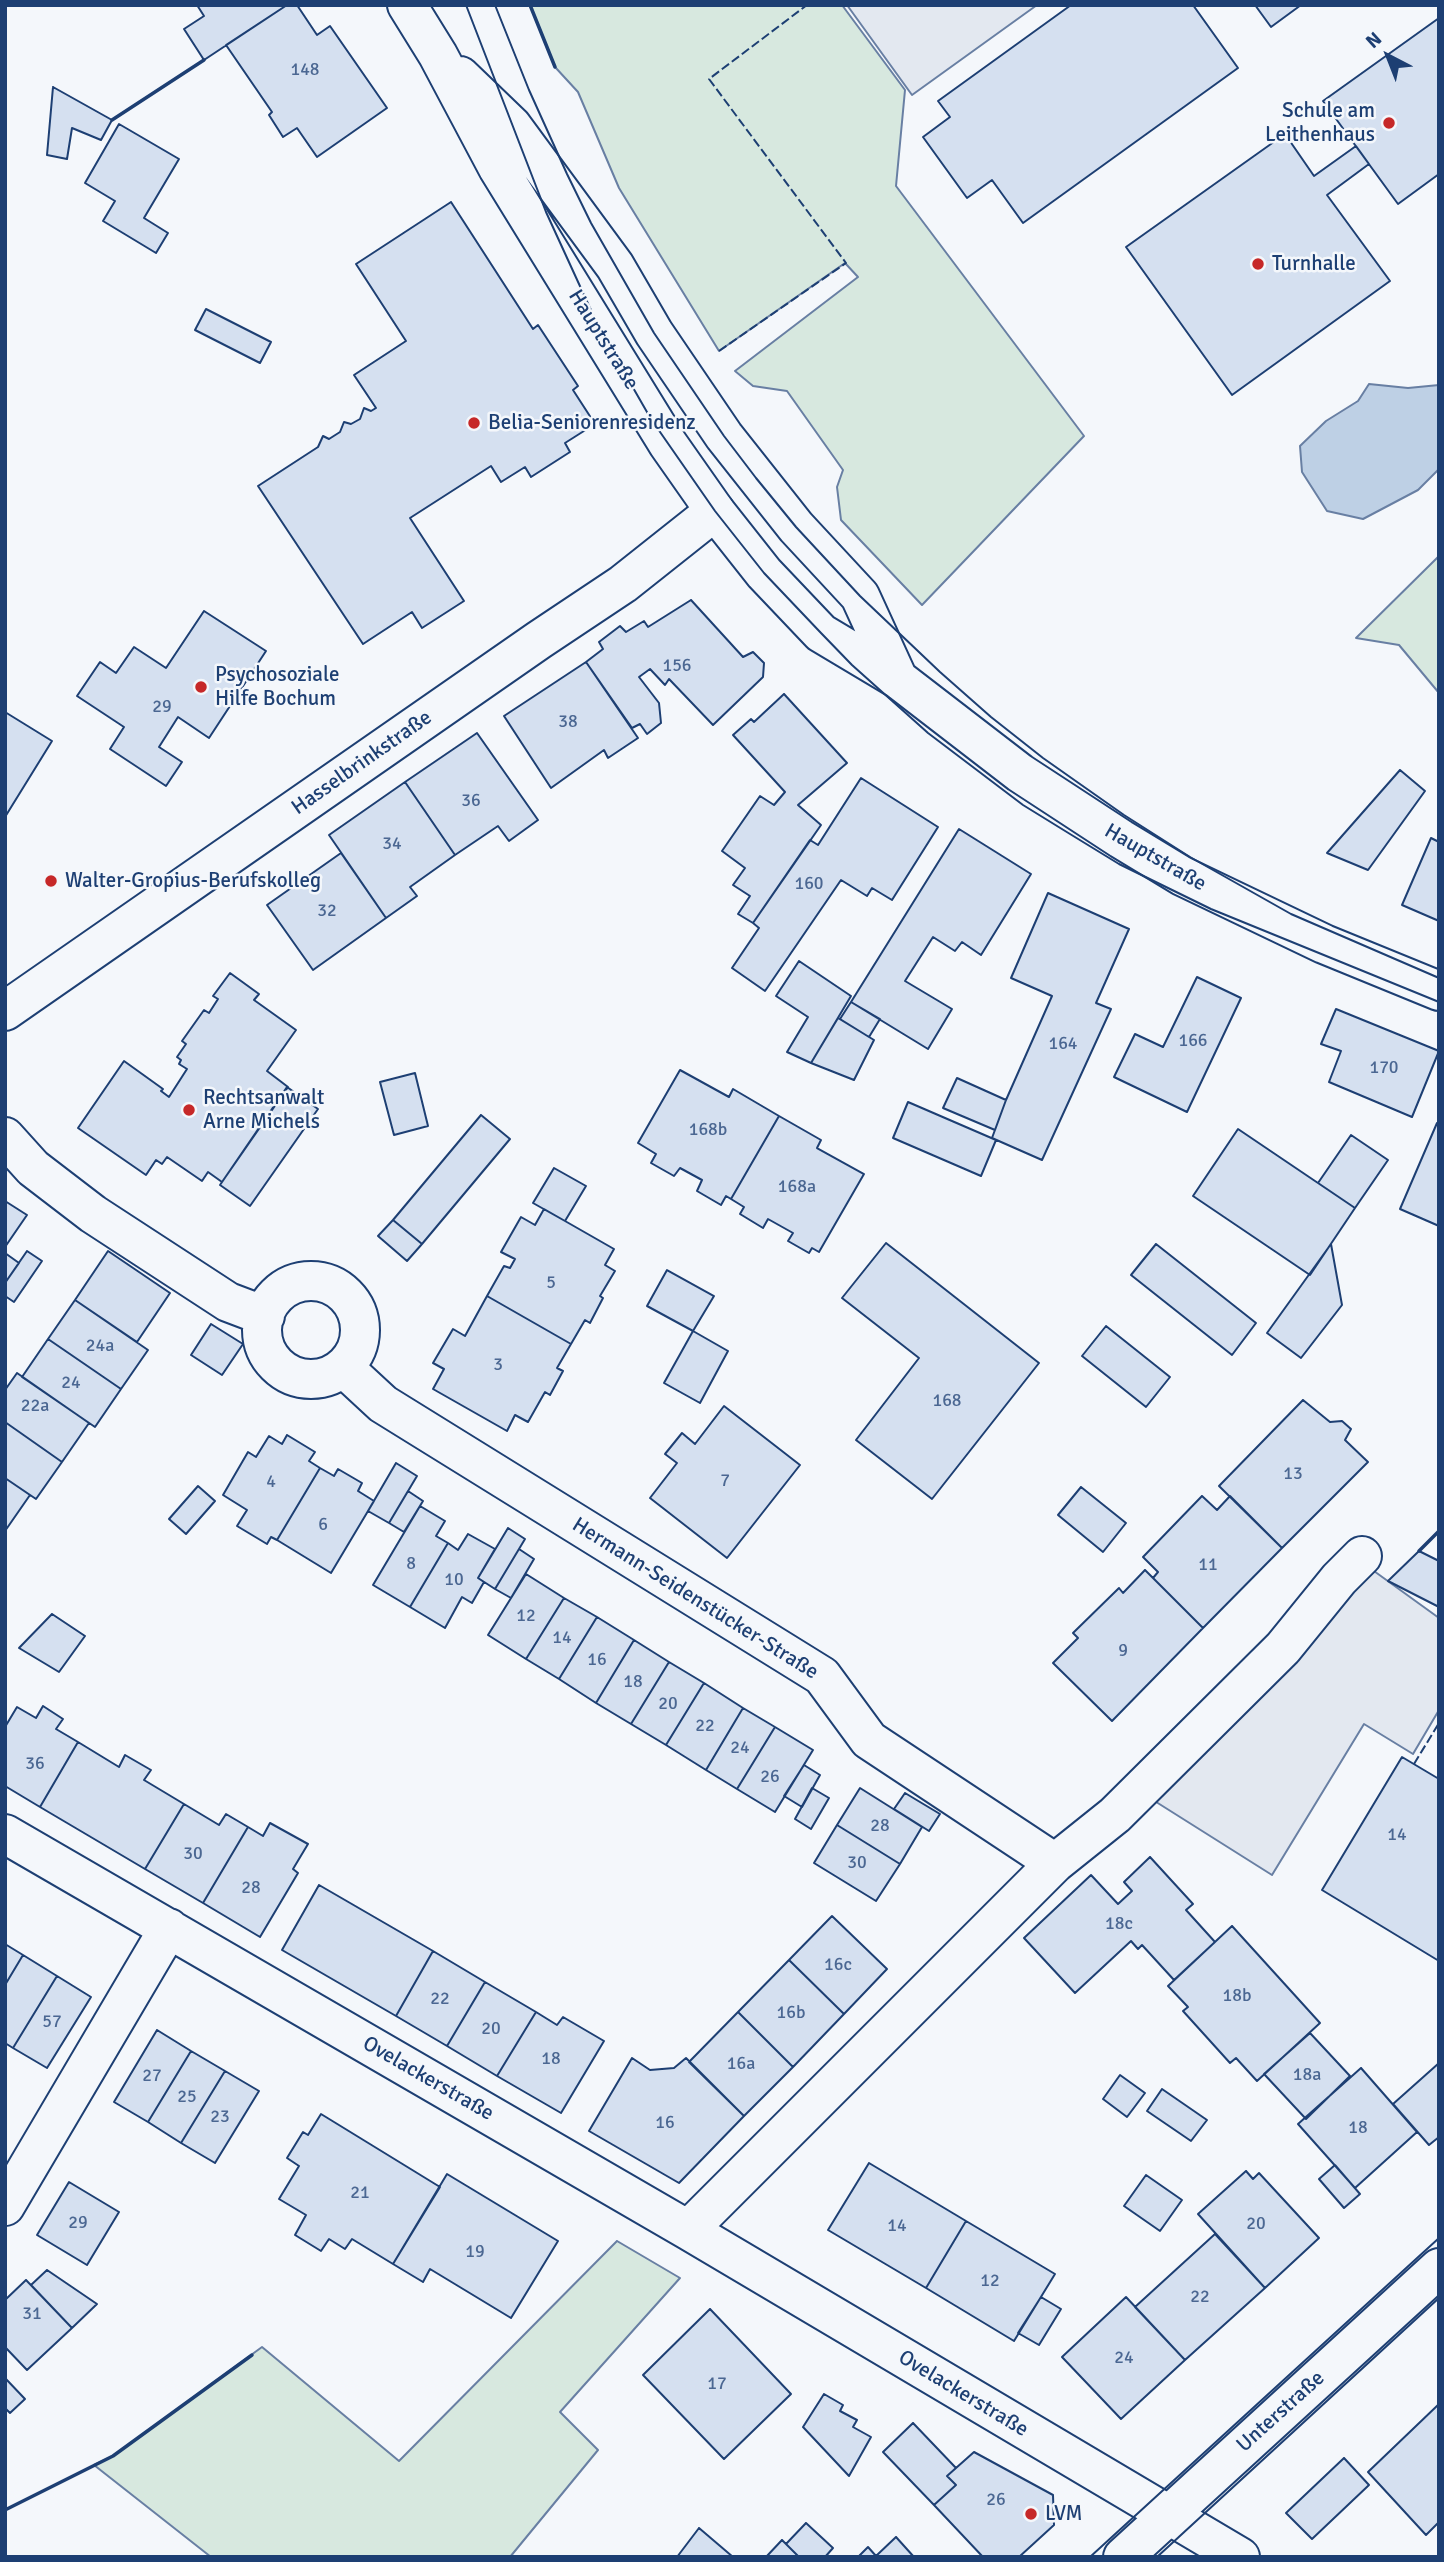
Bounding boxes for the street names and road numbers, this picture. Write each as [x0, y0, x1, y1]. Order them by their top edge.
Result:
street label: Hauptstraße [562, 285, 644, 395]
street label: Hasselbrinkstraße [287, 705, 437, 821]
street label: Hauptstraße [1100, 819, 1210, 897]
street label: Hermann-Seidenstücker-Straße [567, 1513, 823, 1685]
street label: Ovelackerstraße [358, 2031, 498, 2127]
street label: Ovelackerstraße [893, 2345, 1033, 2443]
street label: Unterstraße [1232, 2366, 1330, 2458]

